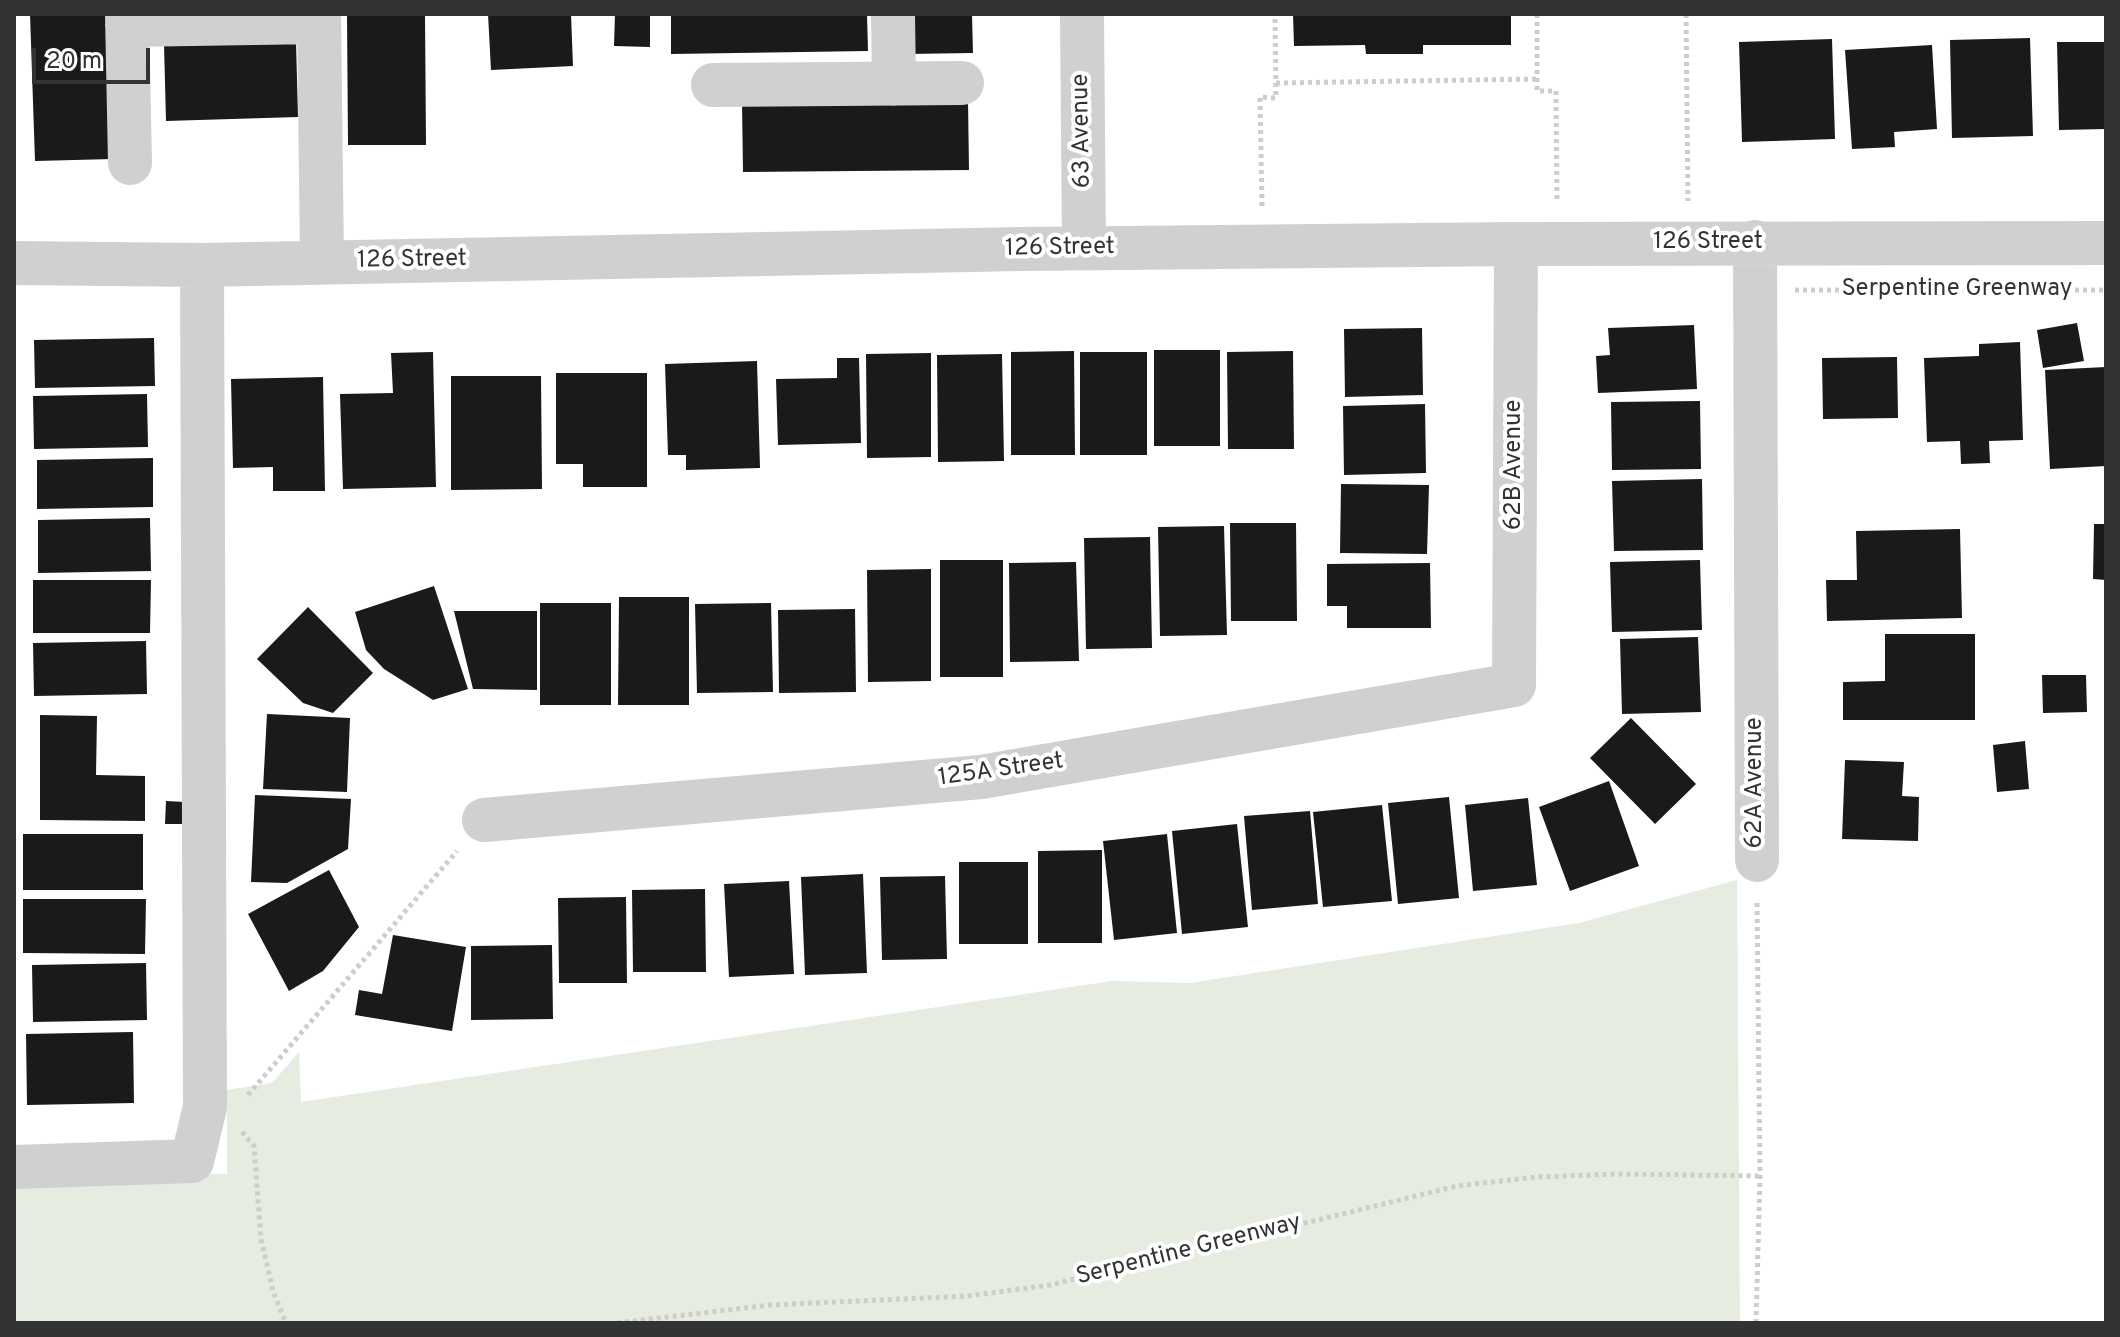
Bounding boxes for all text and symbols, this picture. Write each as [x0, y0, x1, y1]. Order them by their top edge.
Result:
scale bar [36, 32, 154, 82]
text: 20 m [46, 47, 102, 77]
street label: 63 Avenue [1068, 73, 1098, 189]
street label: 126 Street [1653, 229, 1763, 257]
street label: 126 Street [1005, 234, 1115, 264]
street label: 126 Street [357, 246, 467, 276]
street label: Serpentine Greenway [1842, 276, 2072, 304]
street label: 62B Avenue [1501, 400, 1529, 530]
street label: 62A Avenue [1742, 717, 1770, 849]
street label: 125A Street [937, 748, 1065, 794]
street label: Serpentine Greenway [1074, 1209, 1304, 1293]

